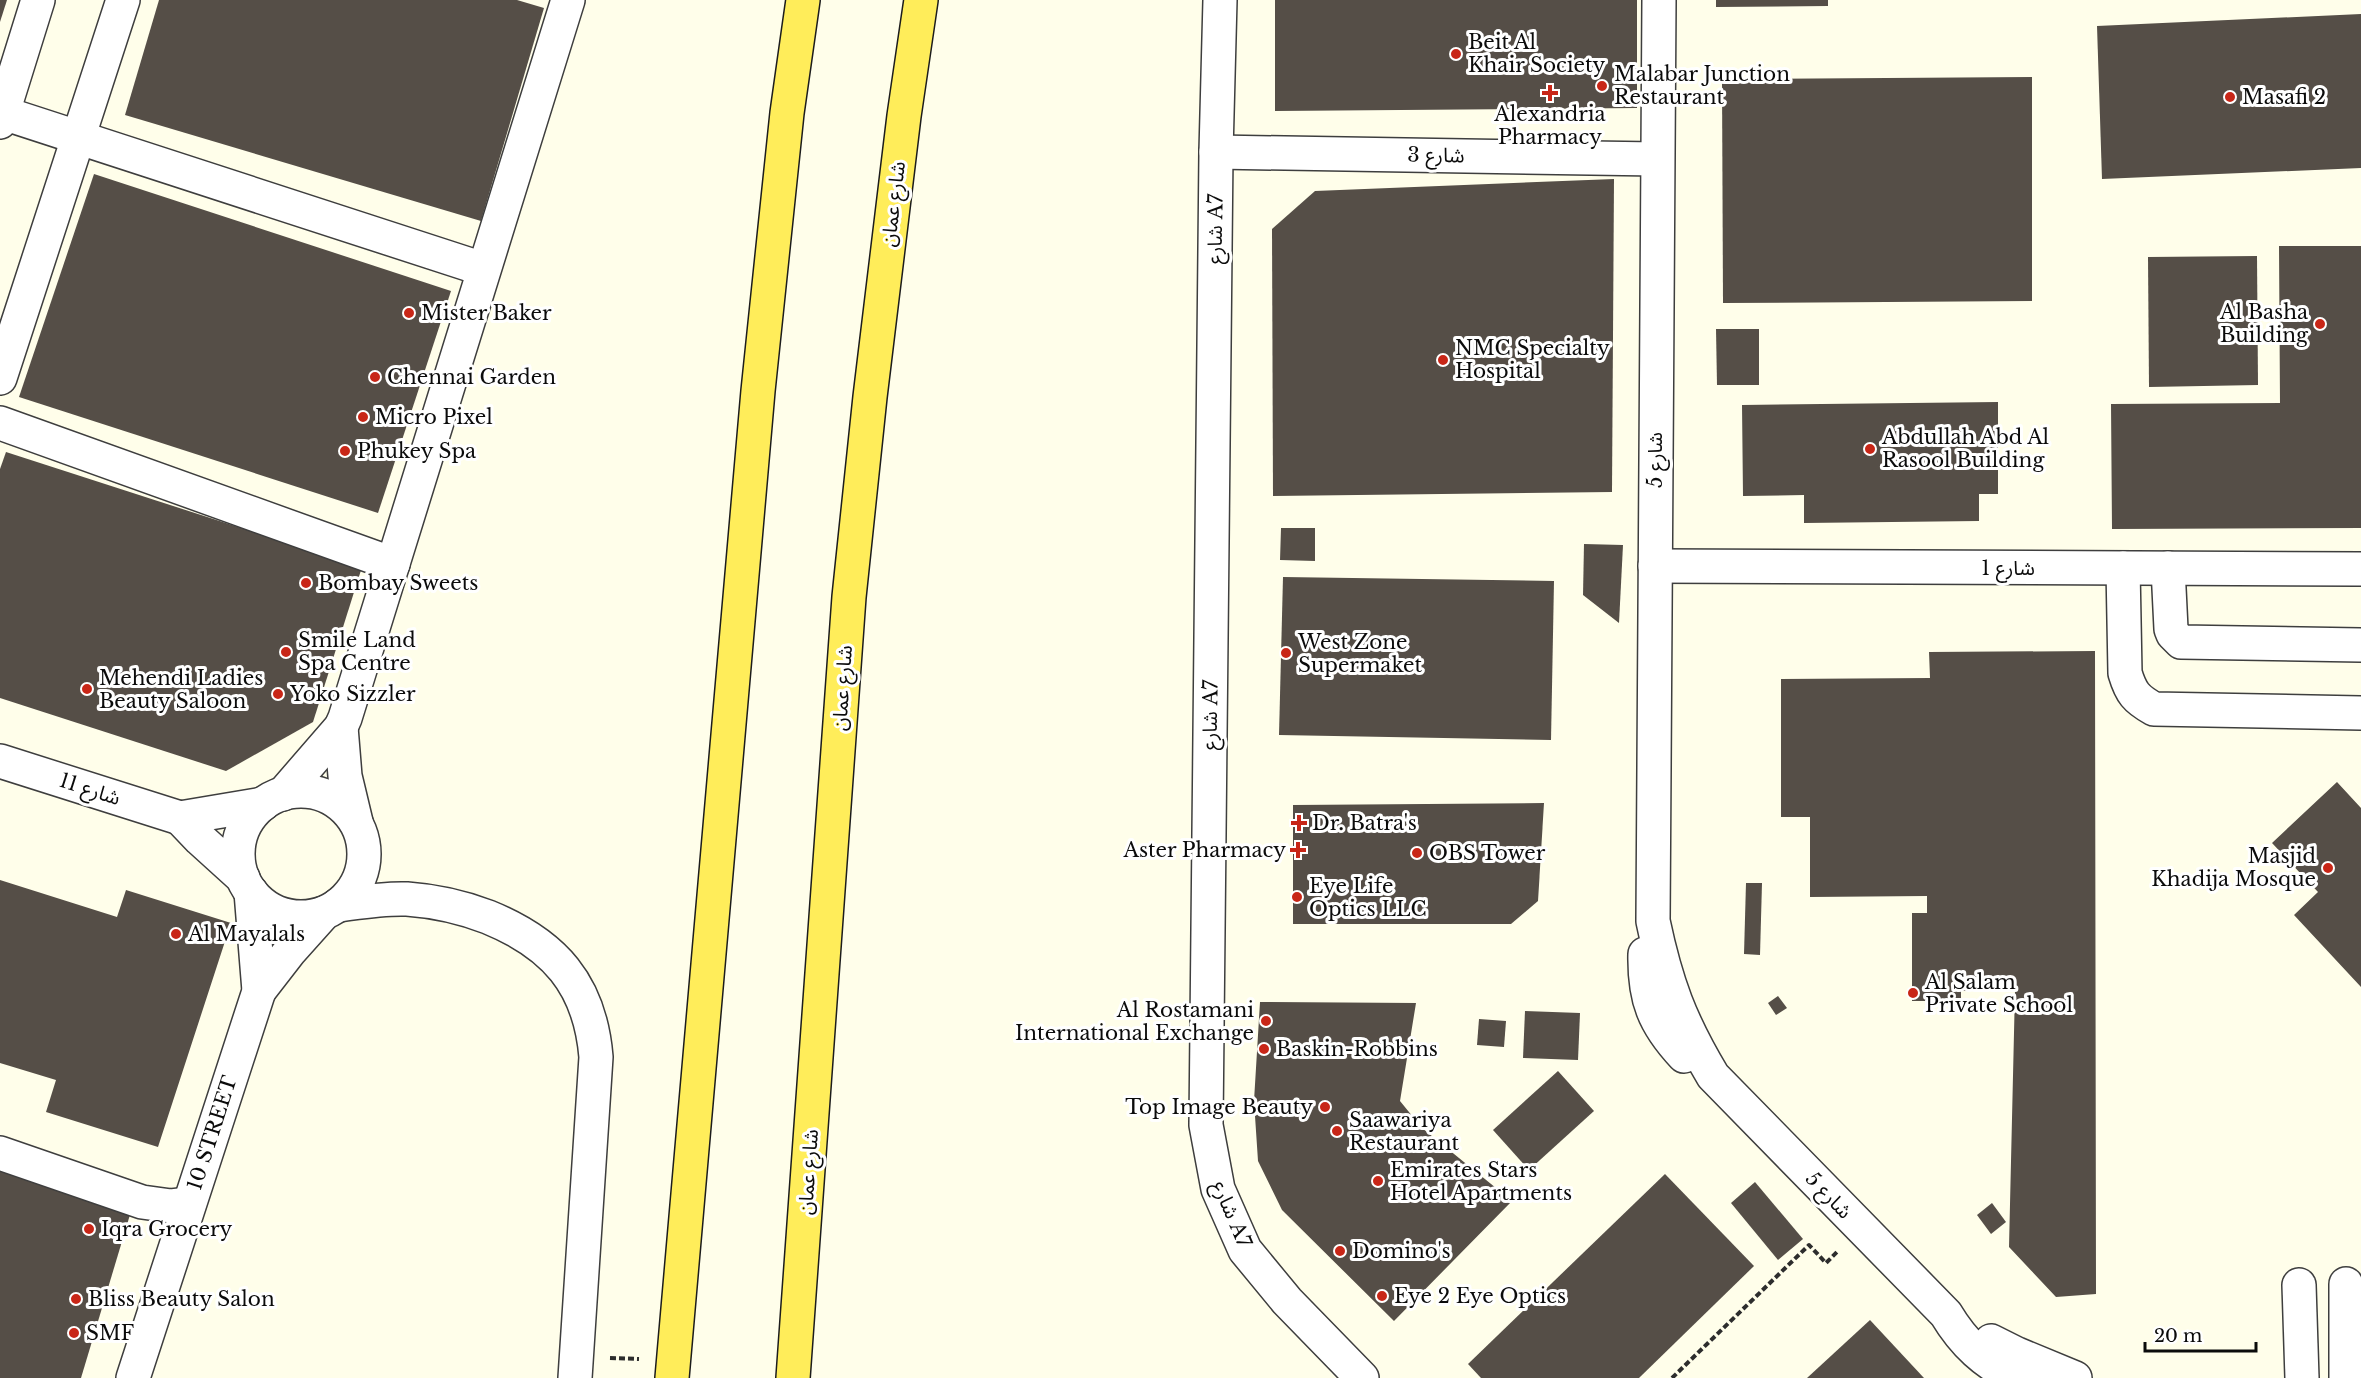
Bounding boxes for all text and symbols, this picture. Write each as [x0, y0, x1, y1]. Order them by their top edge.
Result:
place label: Beit Al Khair Society [1468, 30, 1606, 77]
marker: Beit Al Khair Society [1449, 47, 1463, 61]
place label: Malabar Junction Restaurant [1614, 62, 1790, 109]
marker: Malabar Junction Restaurant [1595, 79, 1609, 93]
place label: Masafi 2 [2242, 85, 2326, 109]
marker: Alexandria Pharmacy [1543, 86, 1557, 100]
marker: Masafi 2 [2223, 90, 2237, 104]
place label: Alexandria Pharmacy [1493, 102, 1607, 149]
street label: شارع 3 [1407, 143, 1465, 170]
street label: شارع عمان [876, 160, 913, 248]
street label: شارع A7 [1202, 193, 1231, 264]
place label: Al Basha Building [2219, 300, 2309, 347]
place label: Mister Baker [421, 301, 552, 325]
marker: Mister Baker [402, 306, 416, 320]
marker: Al Basha Building [2313, 317, 2327, 331]
place label: NMC Specialty Hospital [1455, 336, 1610, 383]
marker: NMC Specialty Hospital [1436, 353, 1450, 367]
place label: Chennai Garden [387, 365, 556, 389]
marker: Chennai Garden [368, 370, 382, 384]
place label: Micro Pixel [375, 405, 493, 429]
marker: Micro Pixel [356, 410, 370, 424]
place label: Abdullah Abd Al Rasool Building [1881, 425, 2049, 472]
street label: شارع 5 [1643, 432, 1670, 488]
place label: Phukey Spa [357, 439, 477, 463]
marker: Abdullah Abd Al Rasool Building [1863, 442, 1877, 456]
marker: Phukey Spa [338, 444, 352, 458]
street label: شارع 1 [1981, 556, 2035, 583]
place label: Bombay Sweets [318, 571, 478, 595]
marker: Bombay Sweets [299, 576, 313, 590]
place label: Smile Land Spa Centre [298, 628, 416, 675]
place label: West Zone Supermaket [1297, 630, 1422, 677]
street label: شارع عمان [827, 644, 860, 732]
marker: Smile Land Spa Centre [279, 645, 293, 659]
marker: West Zone Supermaket [1279, 646, 1293, 660]
place label: Mehendi Ladies Beauty Saloon [99, 666, 263, 713]
street label: شارع A7 [1197, 679, 1226, 750]
marker: Mehendi Ladies Beauty Saloon [80, 682, 94, 696]
place label: Yoko Sizzler [289, 682, 416, 706]
marker: Yoko Sizzler [271, 687, 285, 701]
street label: 11 شارع [56, 768, 123, 813]
place label: Dr. Batra's [1312, 811, 1417, 835]
marker: Dr. Batra's [1290, 814, 1308, 832]
place label: Aster Pharmacy [1123, 838, 1286, 862]
place label: OBS Tower [1429, 841, 1546, 865]
marker: Aster Pharmacy [1291, 843, 1305, 857]
place label: Masjid Khadija Mosque [2151, 844, 2316, 891]
marker: OBS Tower [1410, 846, 1424, 860]
marker: Masjid Khadija Mosque [2321, 861, 2335, 875]
place label: Eye Life Optics LLC [1309, 874, 1427, 921]
marker: Eye Life Optics LLC [1290, 890, 1304, 904]
place label: Al Mayalals [187, 922, 305, 946]
marker: Al Mayalals [169, 927, 183, 941]
place label: Al Salam Private School [1924, 970, 2073, 1017]
marker: Al Salam Private School [1906, 986, 1920, 1000]
place label: Al Rostamani International Exchange [1015, 998, 1254, 1045]
marker: Al Rostamani International Exchange [1259, 1014, 1273, 1028]
place label: Baskin-Robbins [1276, 1037, 1438, 1061]
marker: Baskin-Robbins [1257, 1042, 1271, 1056]
street label: 10 STREET [182, 1073, 242, 1193]
place label: Top Image Beauty [1125, 1095, 1313, 1119]
marker: Top Image Beauty [1318, 1100, 1332, 1114]
place label: Saawariya Restaurant [1349, 1108, 1460, 1155]
marker: Saawariya Restaurant [1330, 1124, 1344, 1138]
street label: شارع عمان [793, 1128, 826, 1216]
place label: Emirates Stars Hotel Apartments [1390, 1158, 1572, 1205]
street label: شارع 5 [1799, 1166, 1857, 1226]
marker: Emirates Stars Hotel Apartments [1371, 1174, 1385, 1188]
street label: شارع A7 [1204, 1177, 1257, 1253]
place label: Iqra Grocery [101, 1217, 233, 1241]
marker: Iqra Grocery [82, 1222, 96, 1236]
place label: Domino's [1352, 1239, 1451, 1263]
marker: Domino's [1333, 1244, 1347, 1258]
place label: Eye 2 Eye Optics [1394, 1284, 1566, 1308]
place label: Bliss Beauty Salon [88, 1287, 275, 1311]
marker: Eye 2 Eye Optics [1375, 1289, 1389, 1303]
marker: Bliss Beauty Salon [69, 1292, 83, 1306]
scale bar [2145, 1315, 2256, 1353]
place label: SMF [86, 1321, 134, 1345]
text: 20 m [2154, 1325, 2202, 1347]
marker: SMF [67, 1326, 81, 1340]

